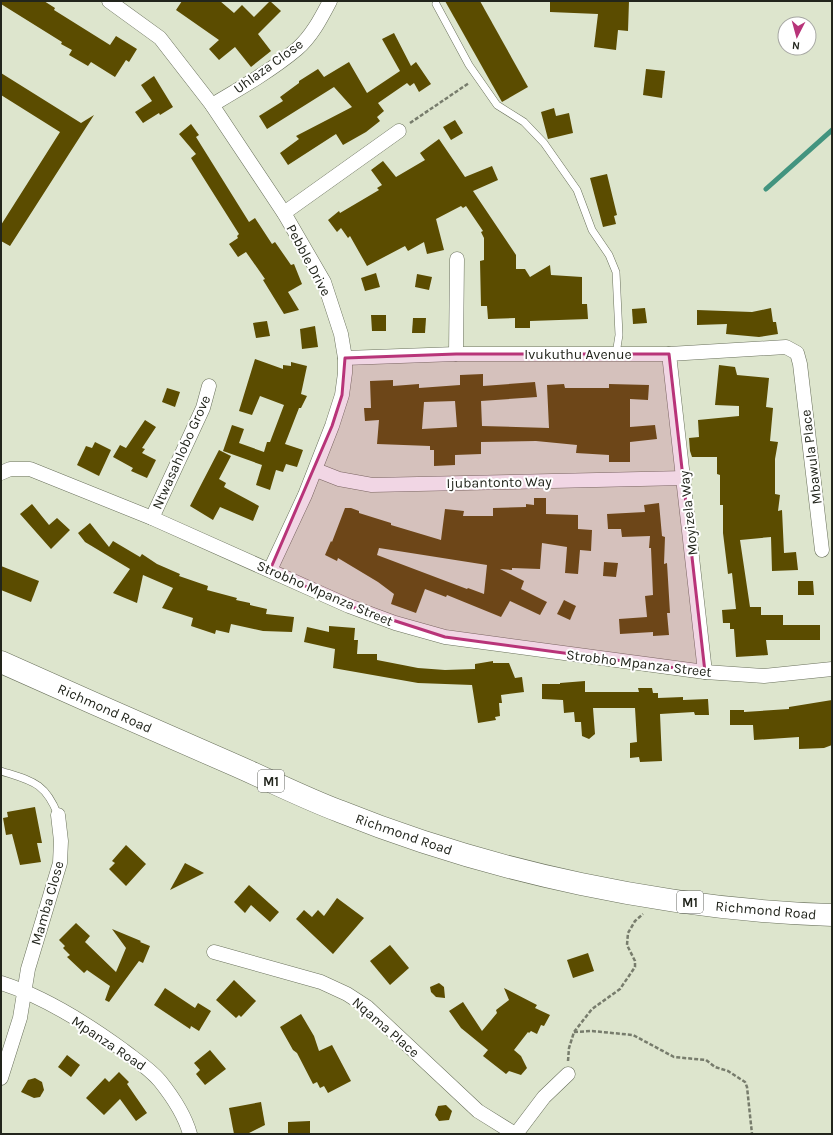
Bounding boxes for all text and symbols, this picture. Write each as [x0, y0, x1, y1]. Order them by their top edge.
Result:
north arrow [777, 16, 817, 56]
street label: Uhlaza Close [230, 36, 306, 97]
text: N [791, 39, 801, 52]
street label: Pebble Drive [283, 222, 335, 299]
street label: Ivukuthu Avenue [524, 346, 632, 363]
street label: Ntwasahlobo Grove [149, 393, 214, 512]
street label: Mbawula Place [797, 409, 826, 505]
street label: Moyizela Way [676, 469, 701, 556]
street label: Ijubantonto Way [446, 473, 552, 492]
street label: Strobho Mpanza Street [254, 557, 396, 630]
street label: Strobho Mpanza Street [565, 646, 713, 681]
street label: Richmond Road [55, 680, 155, 737]
road number: M1 [258, 770, 284, 792]
street label: Richmond Road [353, 810, 455, 859]
street label: Mamba Close [27, 859, 68, 947]
road number: M1 [677, 891, 703, 913]
street label: Richmond Road [715, 898, 817, 923]
street label: Nqama Place [349, 994, 423, 1061]
street label: Mpanza Road [68, 1012, 149, 1075]

